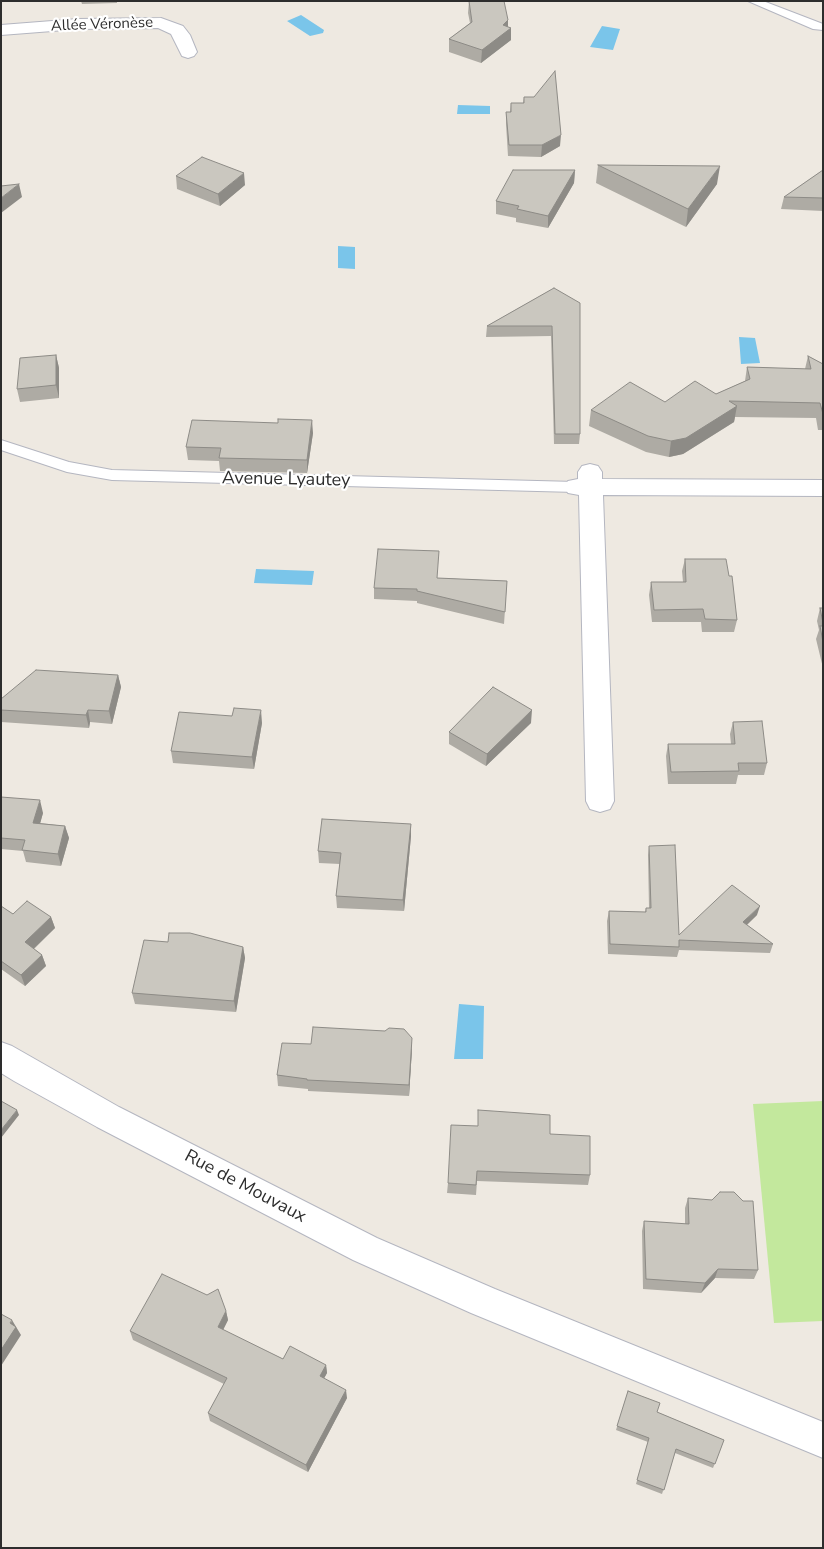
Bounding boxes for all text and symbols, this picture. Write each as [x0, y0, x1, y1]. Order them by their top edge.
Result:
street label: Allée Véronèse [51, 14, 153, 36]
street label: Avenue Lyautey [222, 468, 350, 492]
street label: Rue de Mouvaux [180, 1146, 310, 1228]

